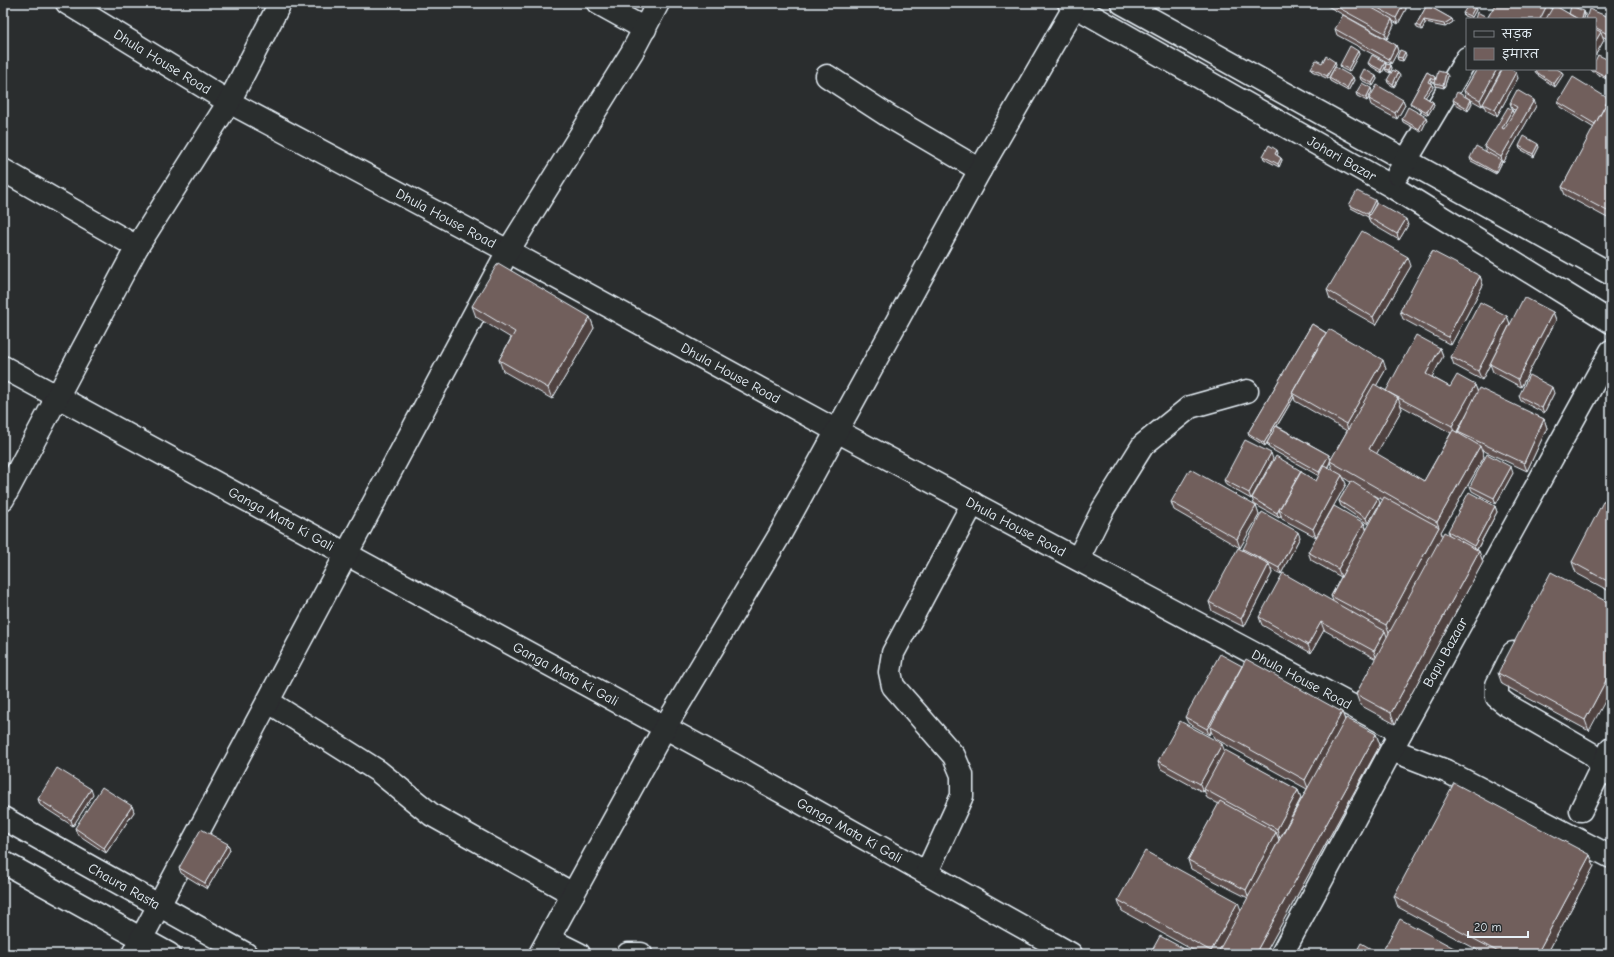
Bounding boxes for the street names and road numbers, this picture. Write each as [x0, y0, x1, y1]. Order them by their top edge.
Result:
street label: Dhula House Road [111, 26, 214, 98]
street label: Johari Bazar [1304, 132, 1380, 185]
street label: Dhula House Road [393, 185, 499, 252]
street label: Dhula House Road [678, 339, 783, 407]
street label: Ganga Mata Ki Gali [225, 483, 337, 555]
street label: Dhula House Road [963, 493, 1069, 561]
street label: Bapu Bazaar [1419, 614, 1472, 690]
street label: Ganga Mata Ki Gali [510, 638, 622, 710]
street label: Dhula House Road [1249, 646, 1354, 713]
street label: Ganga Mata Ki Gali [794, 794, 905, 867]
street label: Chaura Rasta [85, 859, 163, 913]

